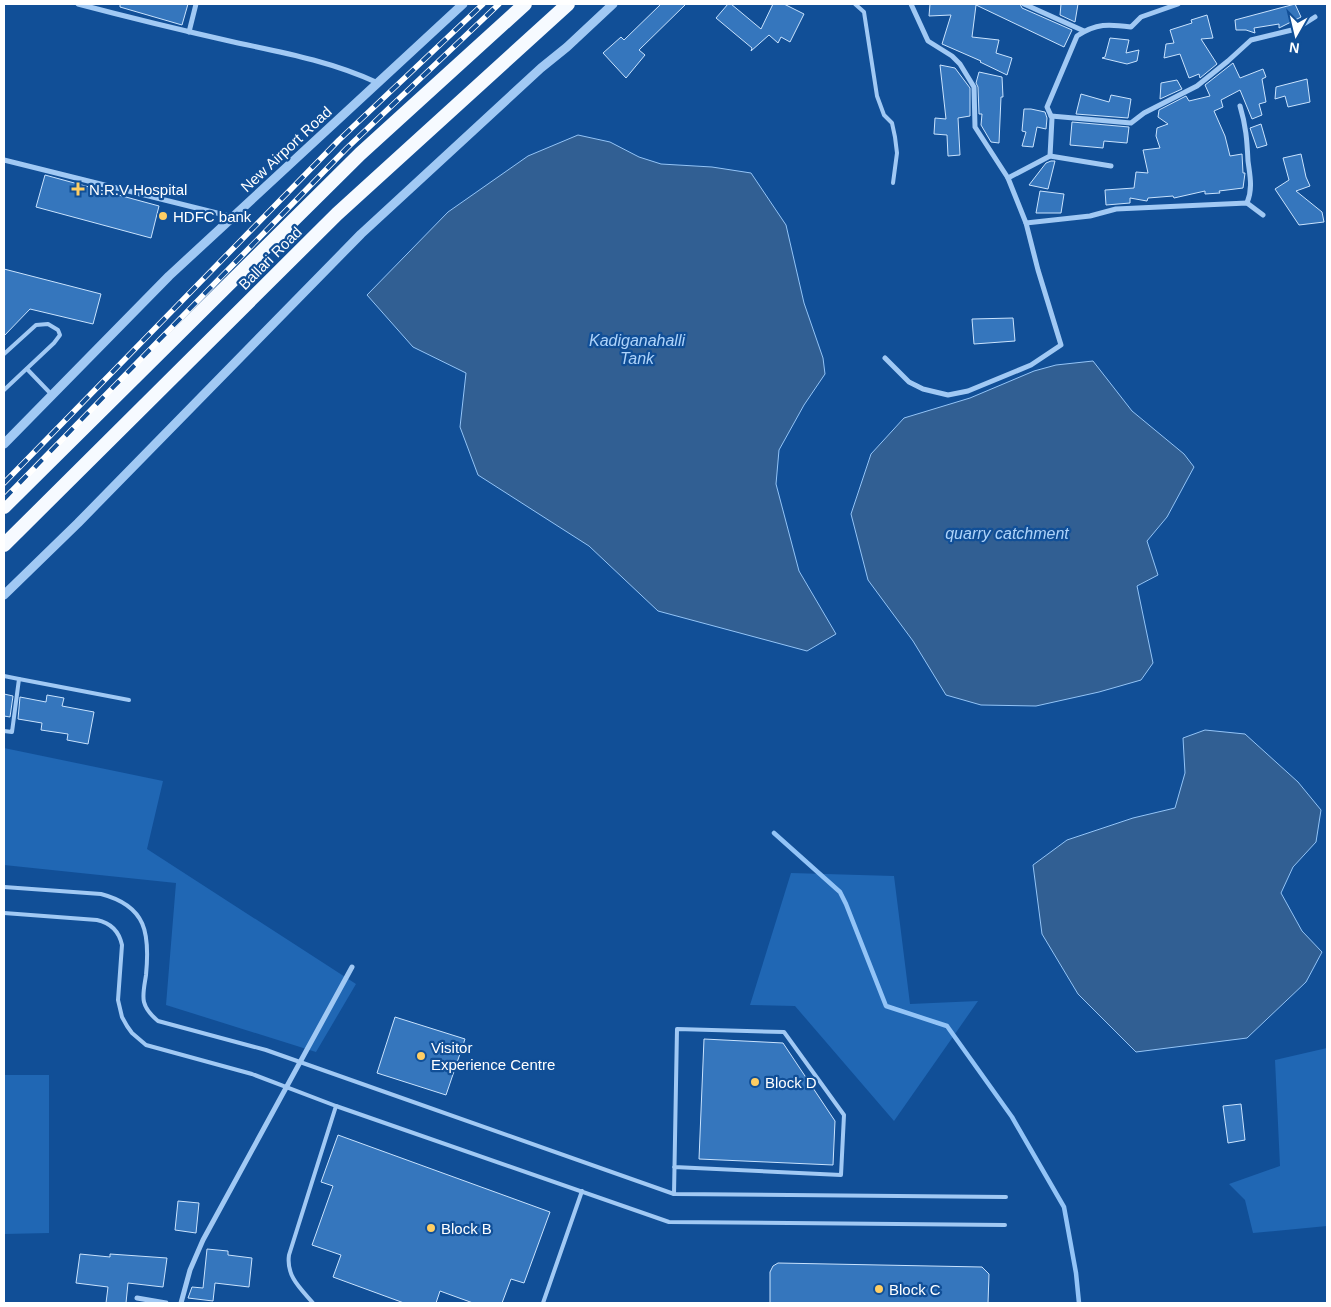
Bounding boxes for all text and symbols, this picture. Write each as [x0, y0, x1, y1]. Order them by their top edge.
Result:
north arrow [1271, 10, 1321, 60]
text: N [1288, 39, 1300, 57]
street label: New Airport Road [237, 103, 335, 195]
place label: N.R.V Hospital [89, 181, 187, 198]
marker: N.R.V Hospital [71, 182, 85, 196]
place label: HDFC bank [173, 208, 252, 225]
marker: HDFC bank [157, 210, 169, 222]
street label: Ballari Road [235, 223, 305, 293]
water label: Kadiganahalli Tank [589, 332, 685, 367]
water label: quarry catchment [945, 525, 1069, 542]
place label: Visitor Experience Centre [431, 1039, 555, 1073]
marker: Visitor Experience Centre [415, 1050, 427, 1062]
place label: Block D [765, 1074, 817, 1091]
marker: Block D [749, 1076, 761, 1088]
place label: Block B [441, 1220, 492, 1237]
marker: Block B [425, 1222, 437, 1234]
place label: Block C [889, 1281, 941, 1298]
marker: Block C [873, 1283, 885, 1295]

